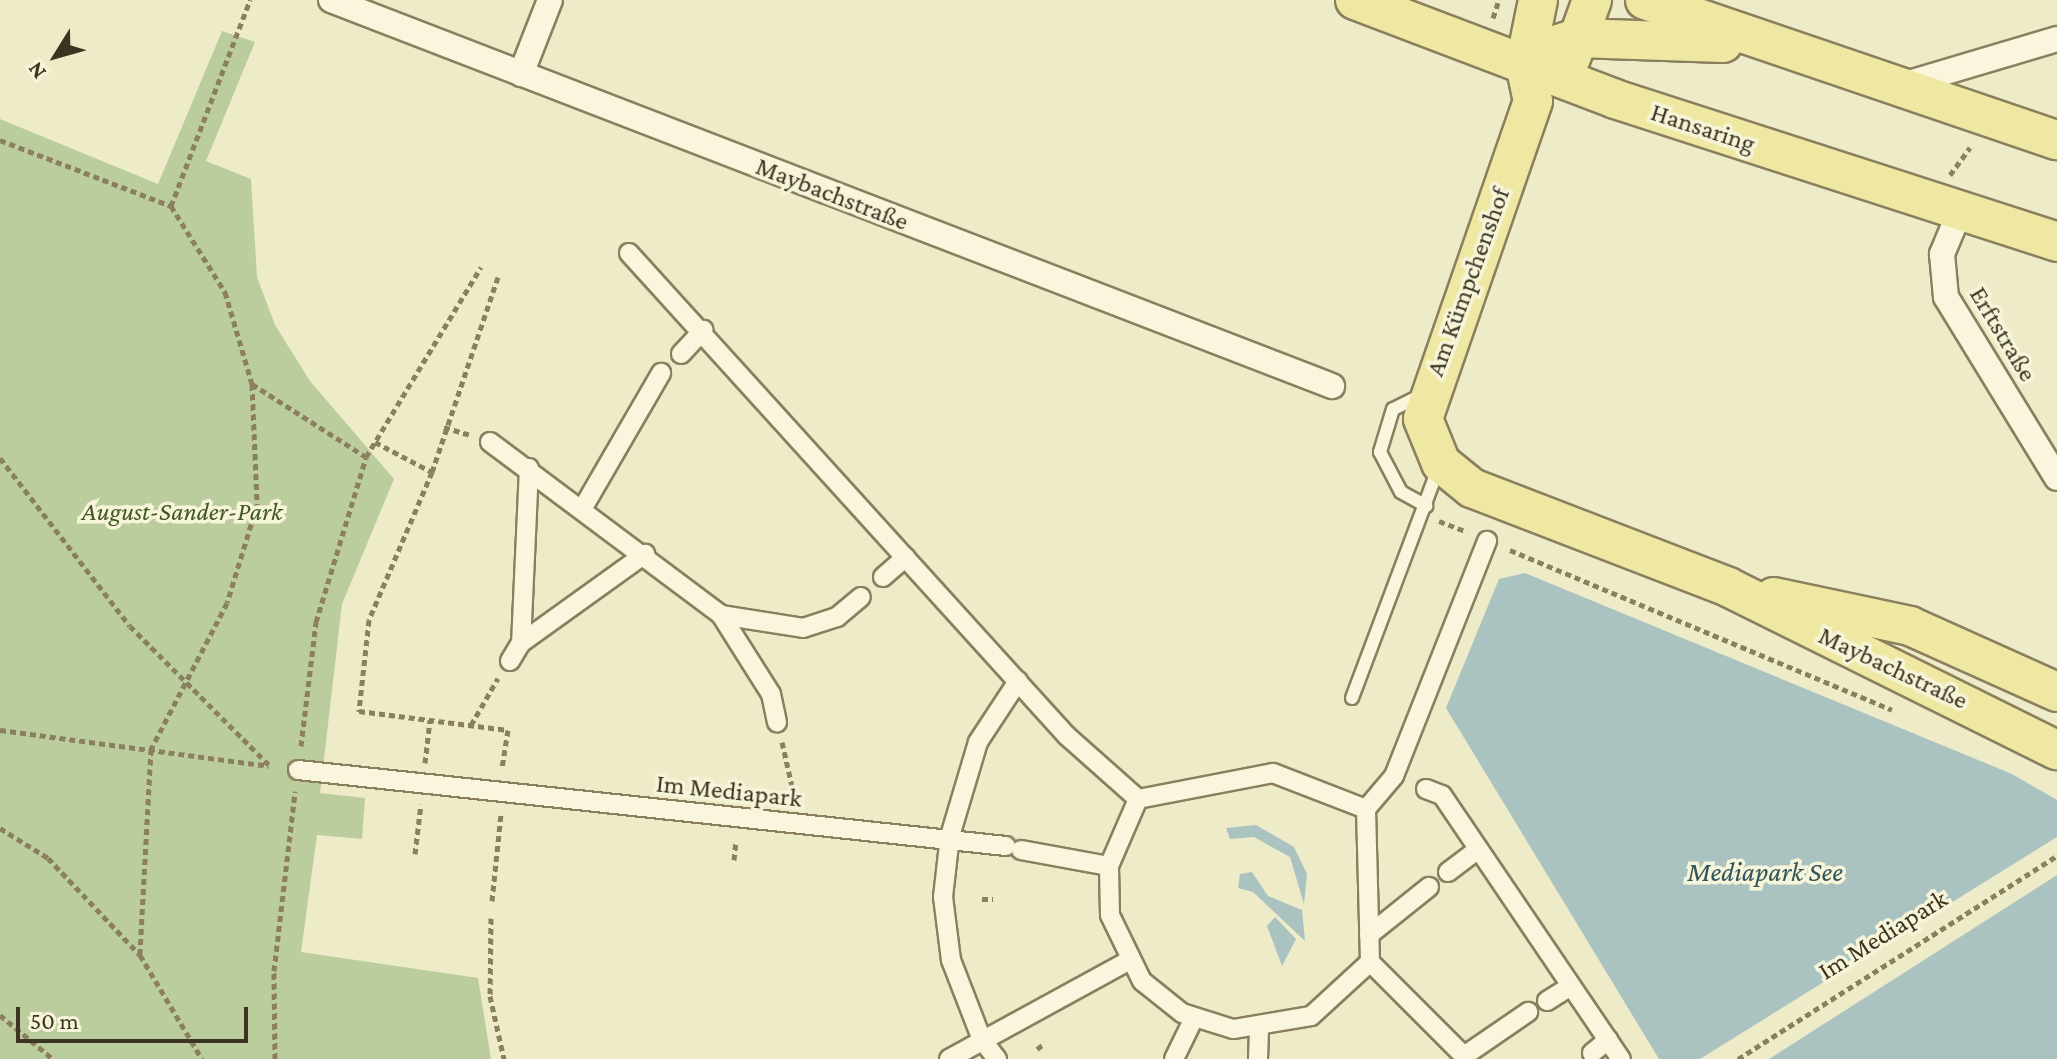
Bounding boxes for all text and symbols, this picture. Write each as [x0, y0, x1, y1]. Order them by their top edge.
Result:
north arrow [16, 16, 96, 96]
text: N [22, 57, 51, 84]
street label: Hansaring [1647, 96, 1759, 160]
street label: Maybachstraße [751, 151, 913, 237]
street label: Am Kümpchenshof [1419, 184, 1517, 380]
street label: Erftstraße [1963, 281, 2043, 387]
park label: August-Sander-Park [82, 496, 282, 528]
street label: Maybachstraße [1814, 620, 1972, 716]
street label: Im Mediapark [655, 768, 803, 814]
water label: Mediapark See [1687, 855, 1843, 889]
street label: Im Mediapark [1813, 883, 1953, 987]
scale bar [20, 991, 252, 1041]
text: 50 m [30, 1007, 79, 1034]

